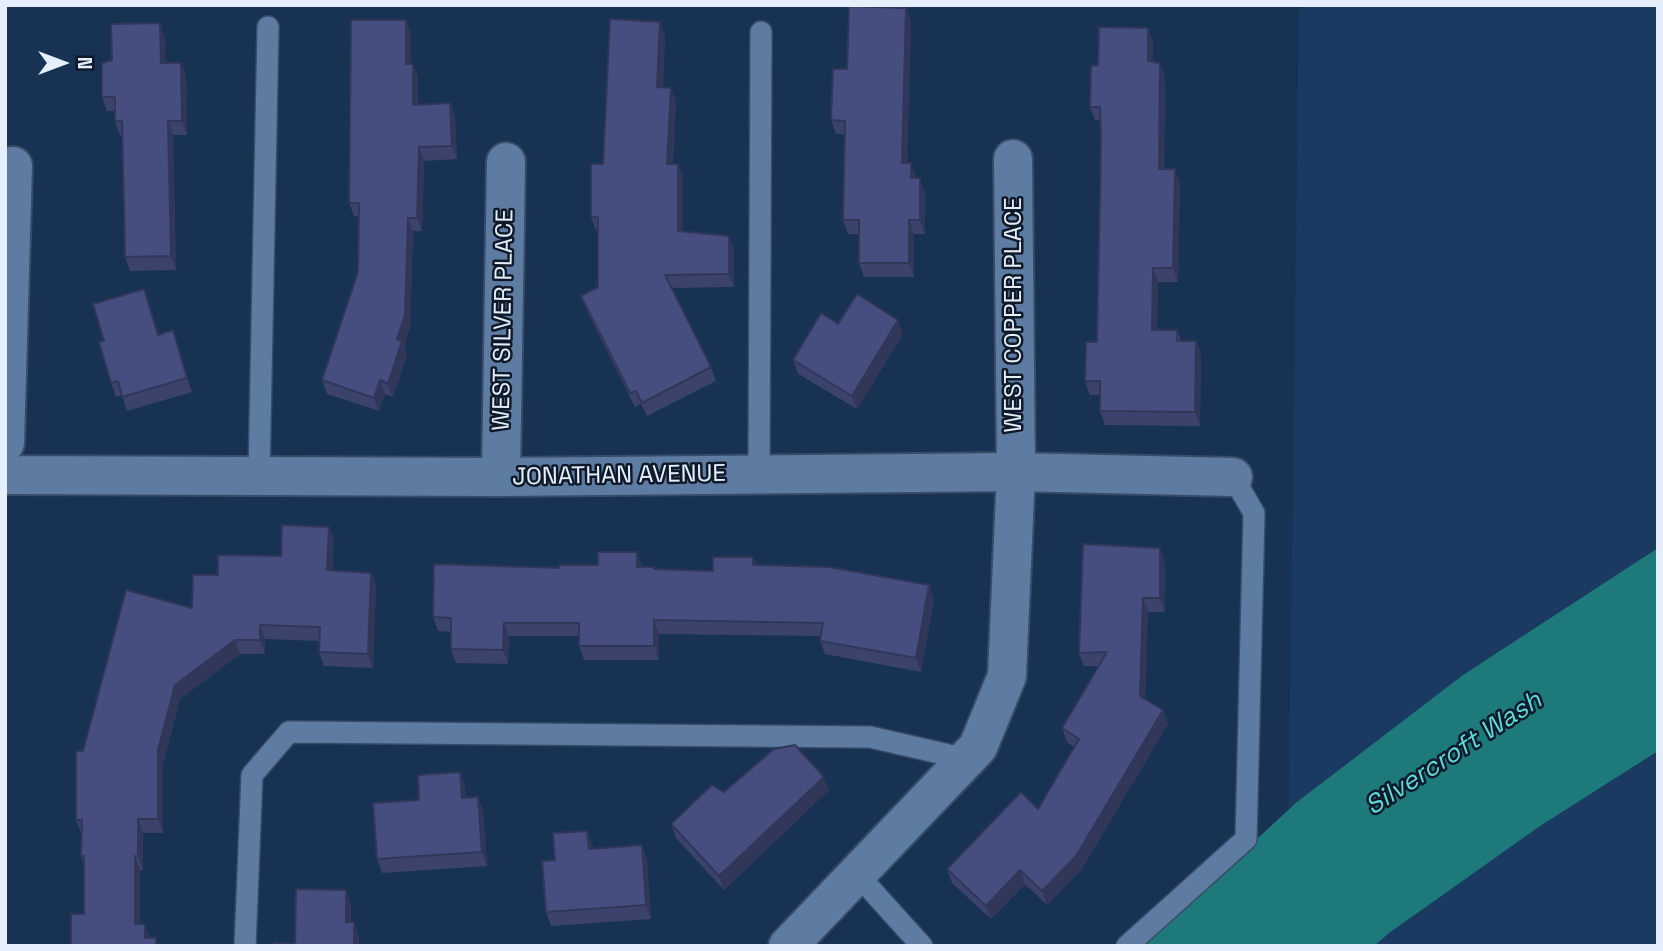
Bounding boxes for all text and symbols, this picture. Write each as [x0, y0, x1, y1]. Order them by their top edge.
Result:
north arrow [28, 28, 98, 98]
text: N [72, 57, 97, 69]
street label: WEST COPPER PLACE [1000, 197, 1028, 433]
street label: WEST SILVER PLACE [488, 209, 520, 431]
street label: JONATHAN AVENUE [512, 460, 726, 492]
water label: Silvercroft Wash [1360, 685, 1548, 823]

